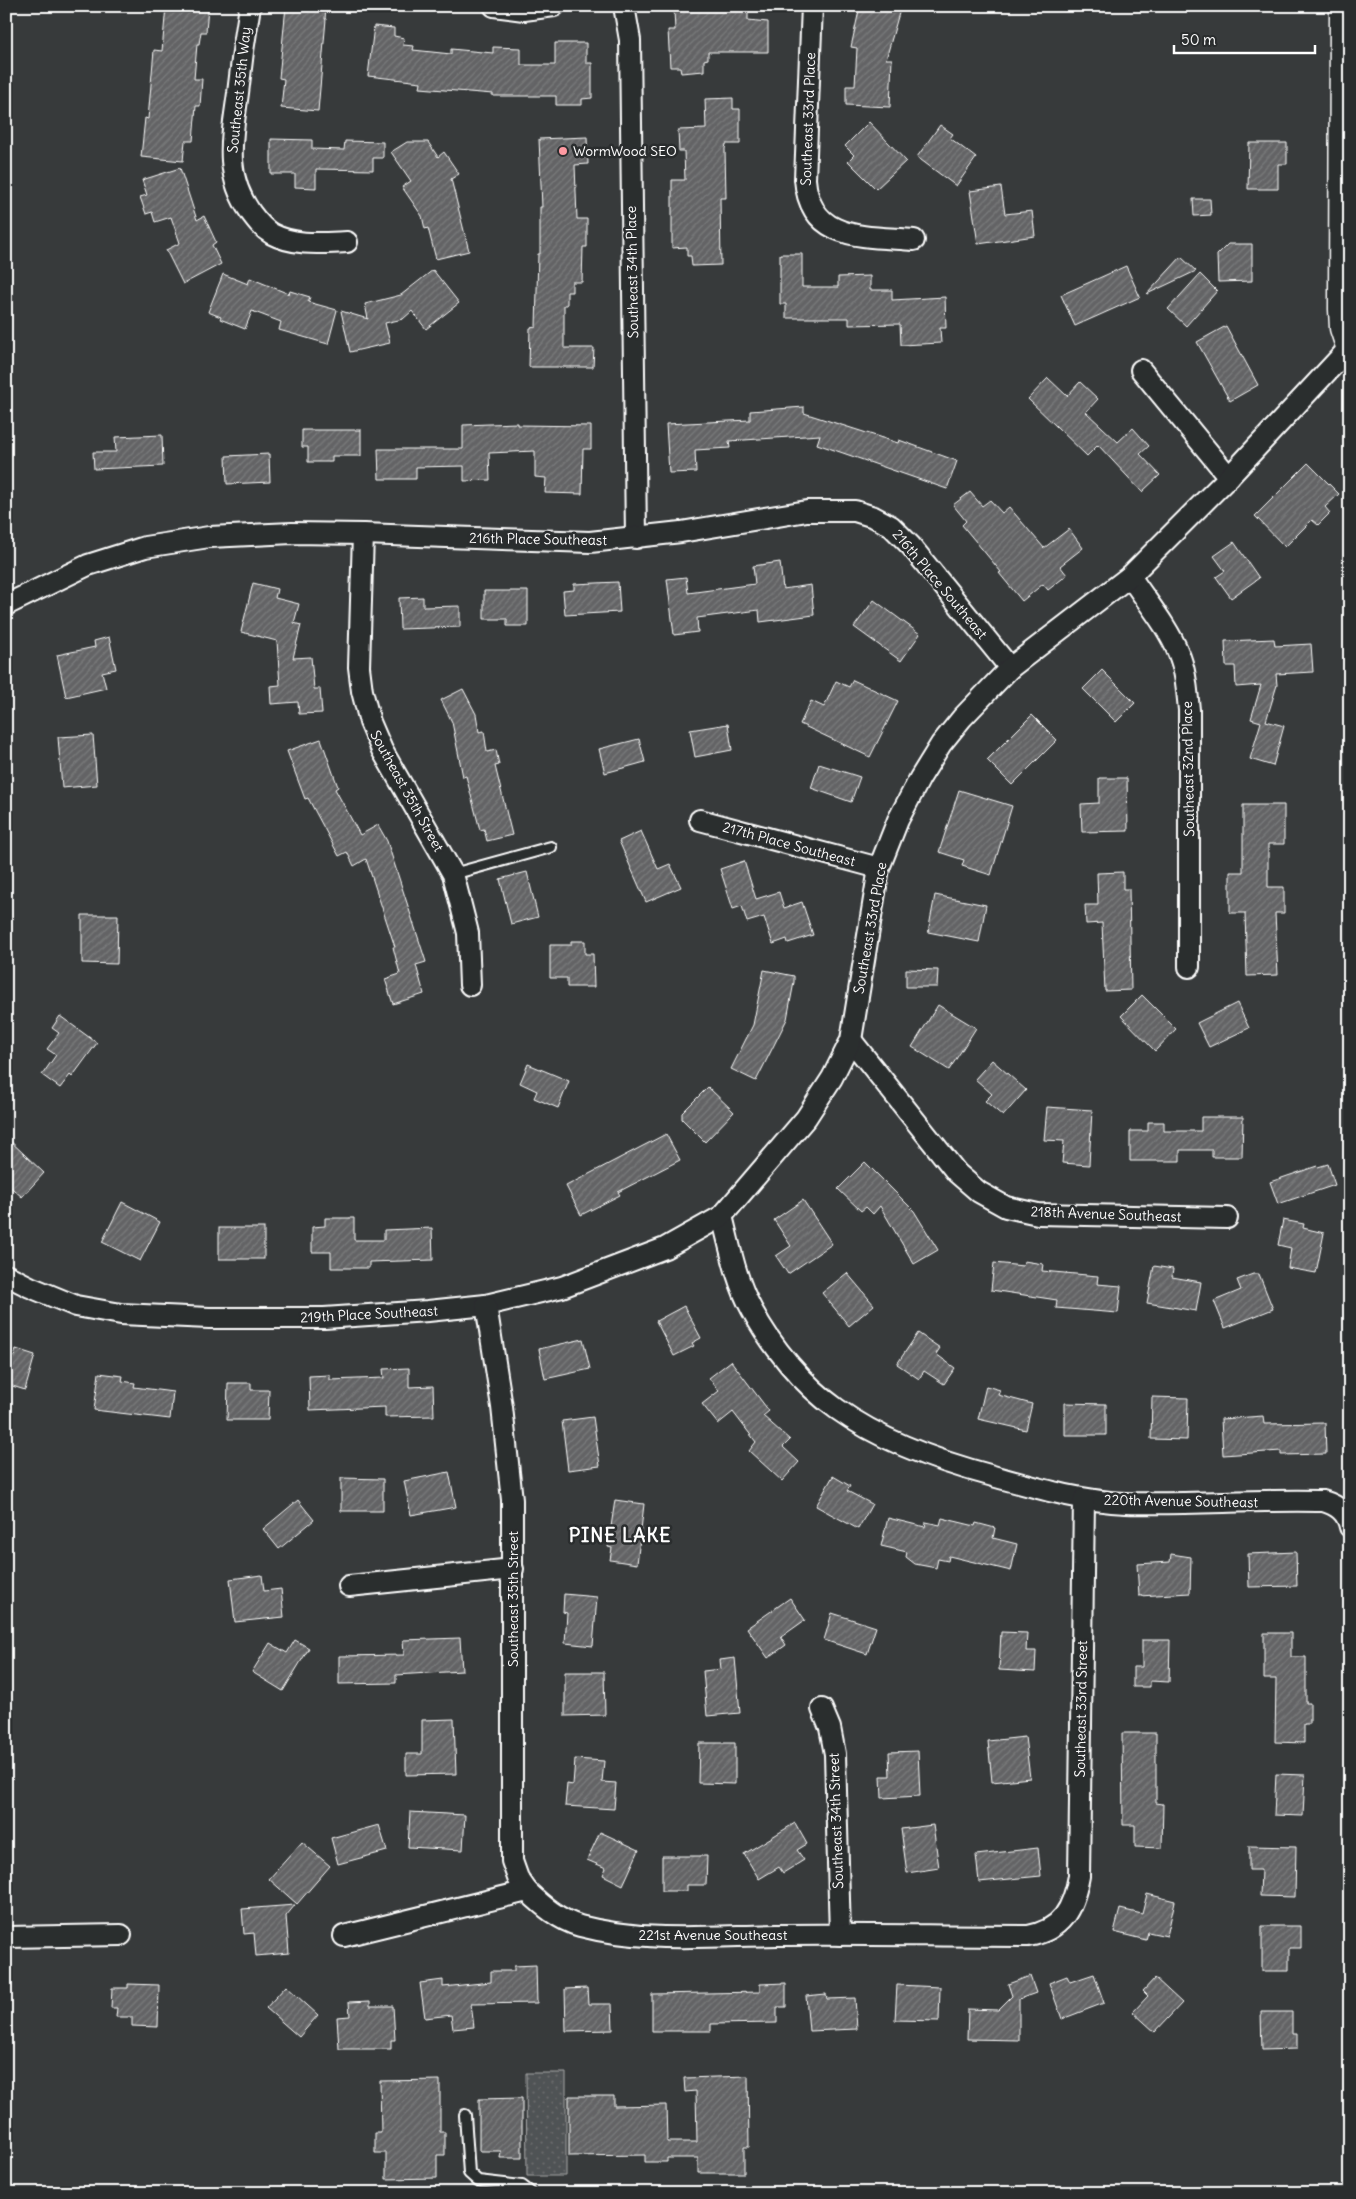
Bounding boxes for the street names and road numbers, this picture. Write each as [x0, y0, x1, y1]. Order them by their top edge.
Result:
street label: Southeast 35th Way [223, 26, 255, 154]
street label: Southeast 33rd Place [797, 52, 819, 186]
street label: Southeast 34th Place [622, 206, 642, 338]
street label: 216th Place Southeast [889, 525, 991, 643]
street label: 216th Place Southeast [469, 529, 607, 549]
street label: Southeast 32nd Place [1178, 701, 1198, 837]
street label: Southeast 35th Street [366, 727, 448, 855]
street label: 217th Place Southeast [721, 818, 858, 870]
street label: Southeast 33rd Place [850, 861, 890, 995]
street label: 218th Avenue Southeast [1030, 1202, 1182, 1226]
street label: 219th Place Southeast [300, 1301, 439, 1327]
street label: 220th Avenue Southeast [1104, 1491, 1259, 1511]
street label: Southeast 35th Street [504, 1531, 522, 1667]
street label: Southeast 33rd Street [1071, 1640, 1091, 1778]
street label: Southeast 34th Street [825, 1752, 847, 1889]
street label: 221st Avenue Southeast [639, 1926, 788, 1944]

